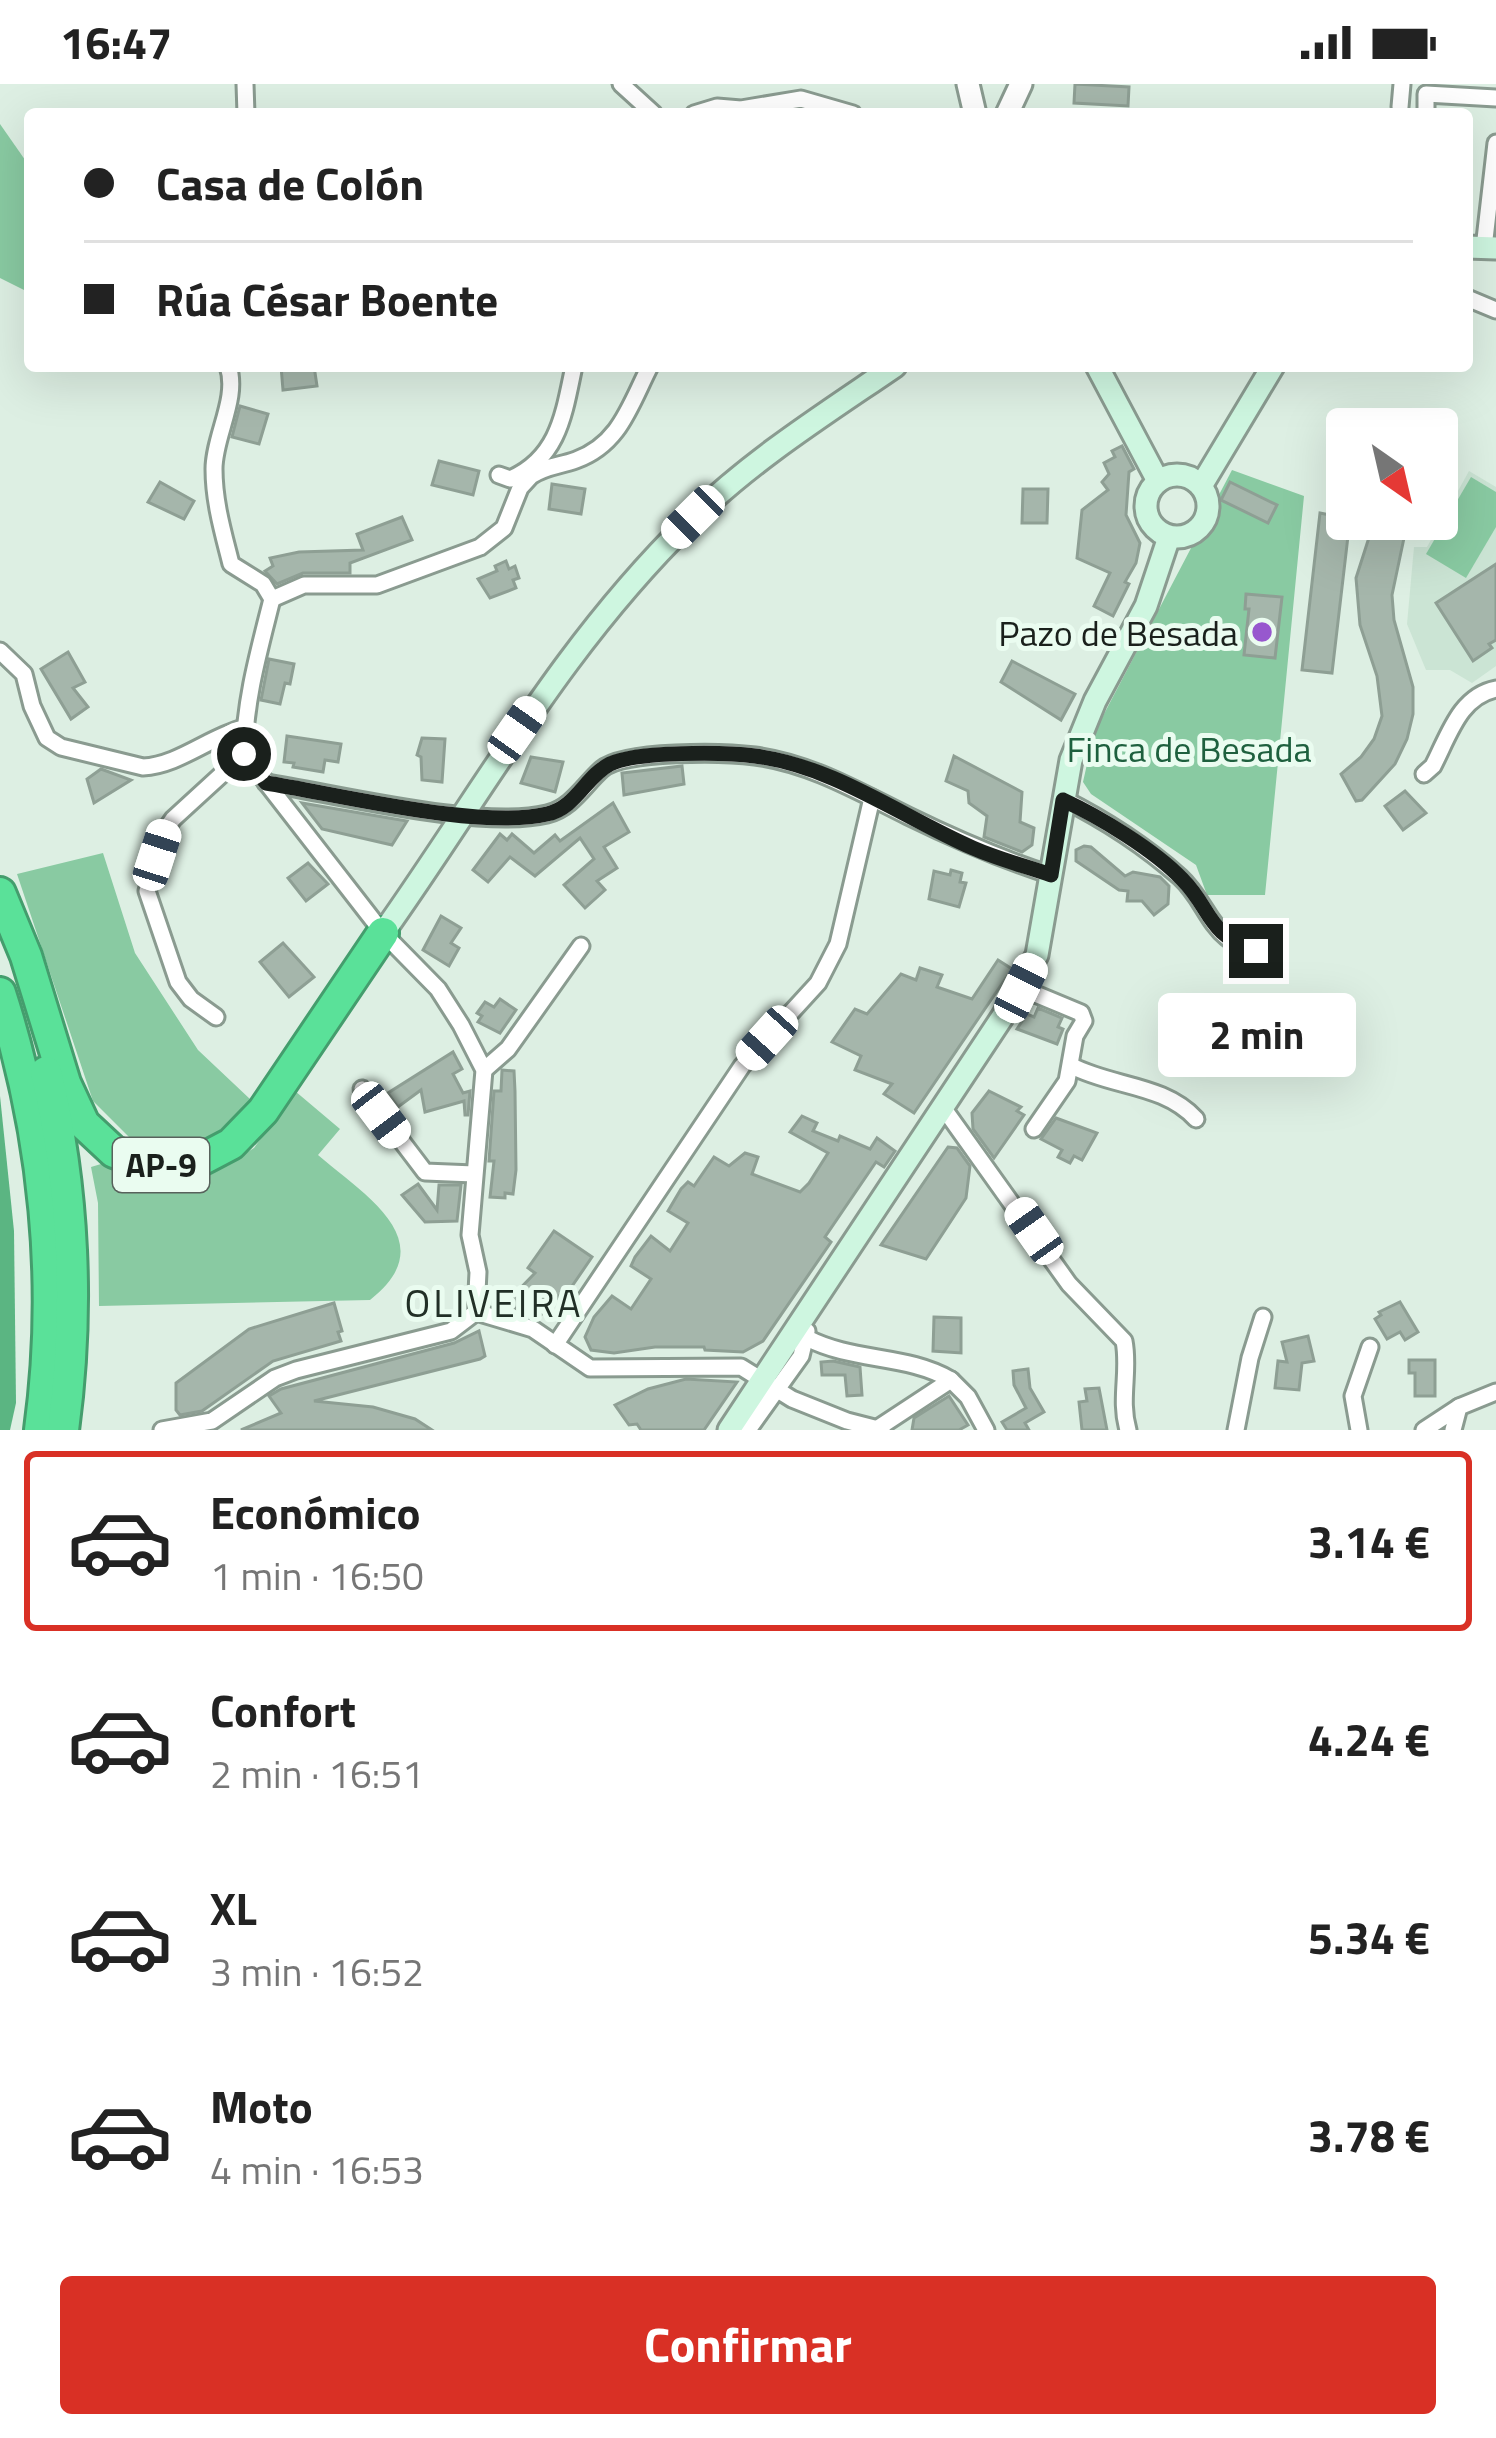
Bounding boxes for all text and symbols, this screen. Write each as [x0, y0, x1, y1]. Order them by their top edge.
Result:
text: 16:47 [60, 8, 172, 76]
text: Casa de Colón [156, 149, 424, 217]
text: Rúa César Boente [156, 265, 498, 333]
north arrow [1326, 408, 1458, 540]
map controls [1326, 408, 1458, 540]
car [655, 479, 731, 555]
place label: Pazo de Besada [998, 605, 1238, 660]
marker: Pazo de Besada [1249, 619, 1275, 645]
car [482, 690, 552, 770]
park label: Finca de Besada [1066, 721, 1312, 776]
route start [217, 727, 271, 781]
car [129, 815, 185, 895]
route end [1229, 924, 1283, 978]
car [989, 948, 1053, 1028]
callout: 2 min [1157, 993, 1355, 1077]
car [730, 999, 804, 1077]
text: 2 min [1210, 1005, 1304, 1064]
car [345, 1075, 417, 1155]
road number: AP-9 [113, 1138, 209, 1192]
car [999, 1191, 1069, 1271]
district label: OLIVEIRA [405, 1273, 583, 1332]
text: Económico [210, 1478, 421, 1546]
icon: car [66, 1487, 174, 1595]
text: 3.14 € [1308, 1507, 1430, 1575]
text: 1 min · 16:50 [210, 1546, 424, 1605]
text: Confort [210, 1676, 356, 1744]
icon: car [66, 1685, 174, 1793]
text: 4.24 € [1308, 1705, 1430, 1773]
text: 2 min · 16:51 [210, 1744, 424, 1803]
text: XL [210, 1874, 257, 1942]
icon: car [66, 1883, 174, 1991]
text: 5.34 € [1308, 1903, 1430, 1971]
text: 3 min · 16:52 [210, 1942, 424, 2001]
text: Moto [210, 2072, 313, 2140]
icon: car [66, 2081, 174, 2189]
text: 3.78 € [1308, 2101, 1430, 2169]
text: 4 min · 16:53 [210, 2140, 424, 2199]
button: Confirmar [60, 2276, 1436, 2414]

